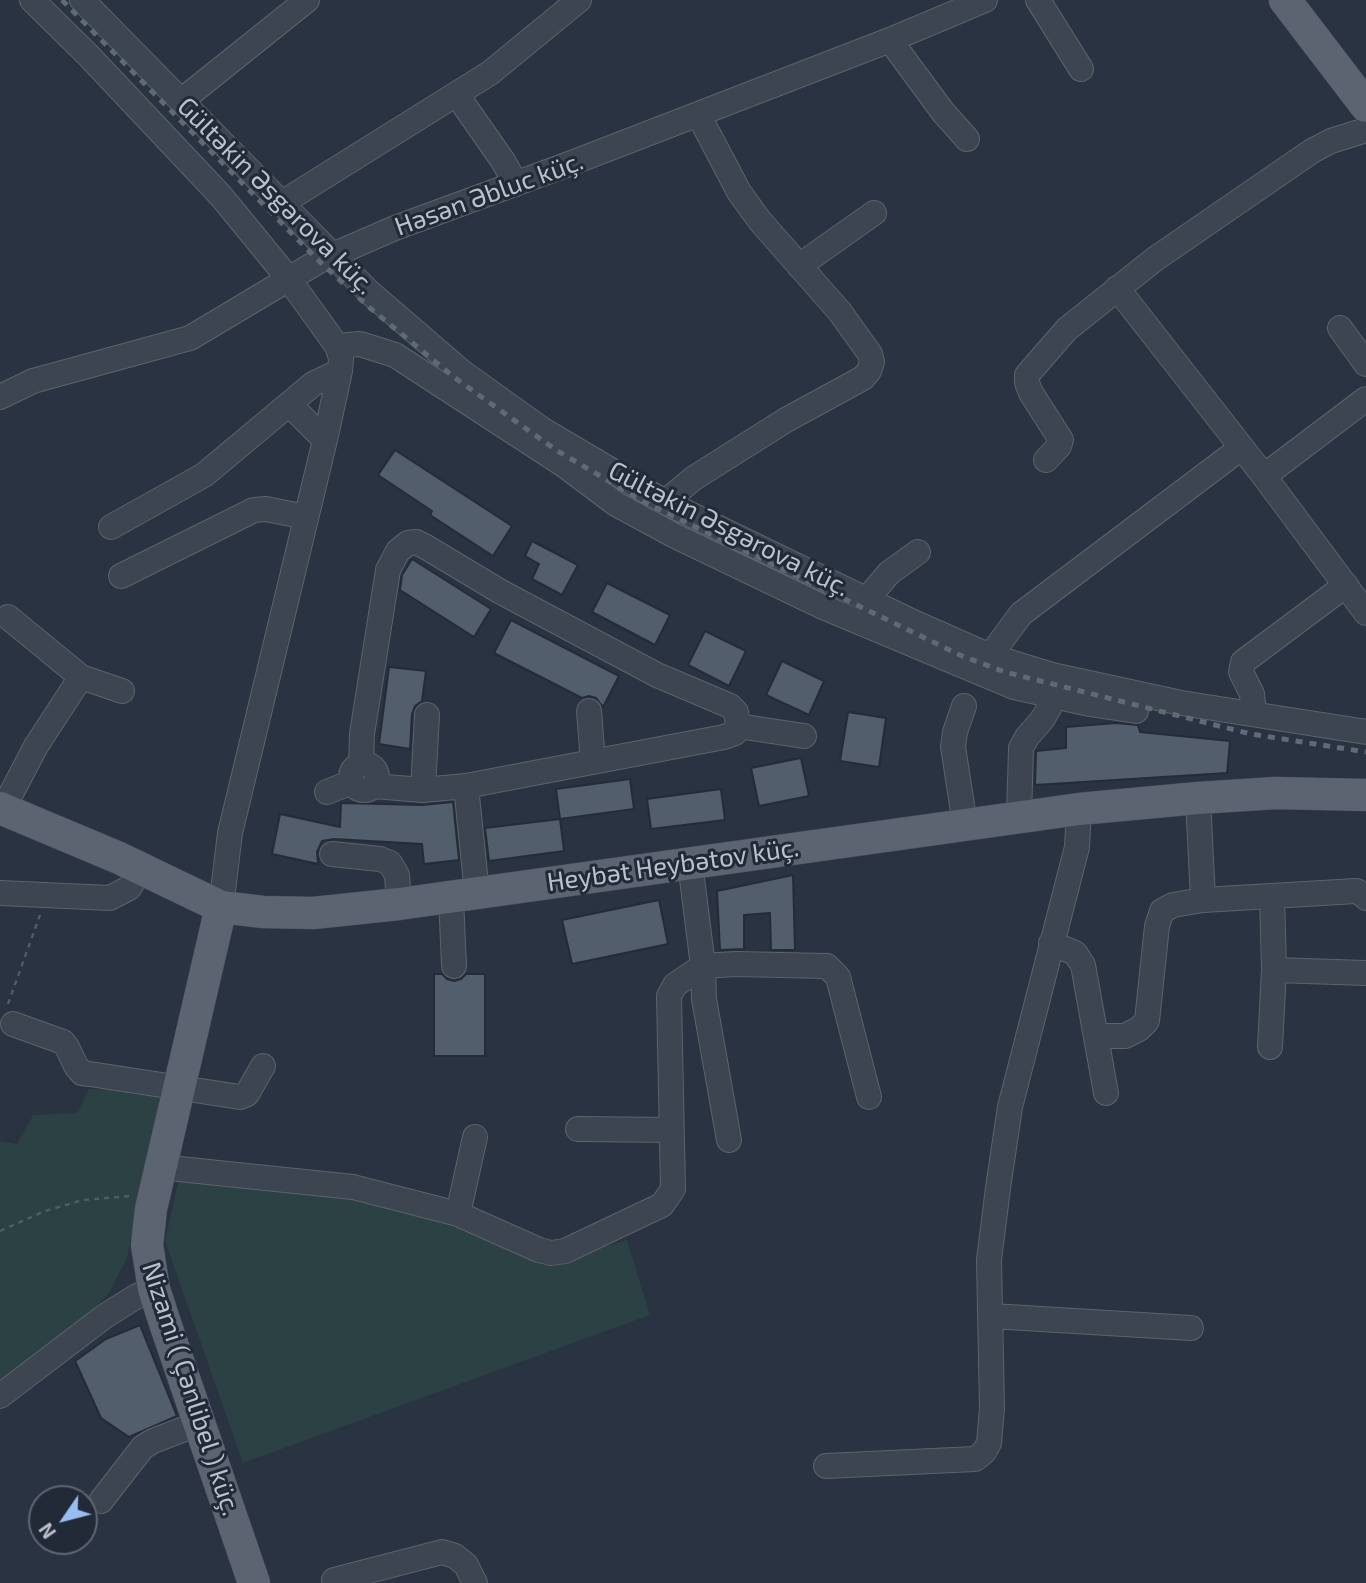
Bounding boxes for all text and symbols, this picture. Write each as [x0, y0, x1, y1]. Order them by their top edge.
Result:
street label: Gültəkin Əsgərova küç. [171, 91, 381, 301]
street label: Həsən Əbluc küç. [390, 145, 588, 243]
street label: Gültəkin Əsgərova küç. [603, 455, 855, 603]
street label: Heybət Heybətov küç. [545, 832, 801, 898]
street label: Nizami ( Çənlibel ) küç. [135, 1258, 247, 1520]
north arrow [28, 1485, 98, 1555]
text: N [34, 1519, 60, 1543]

